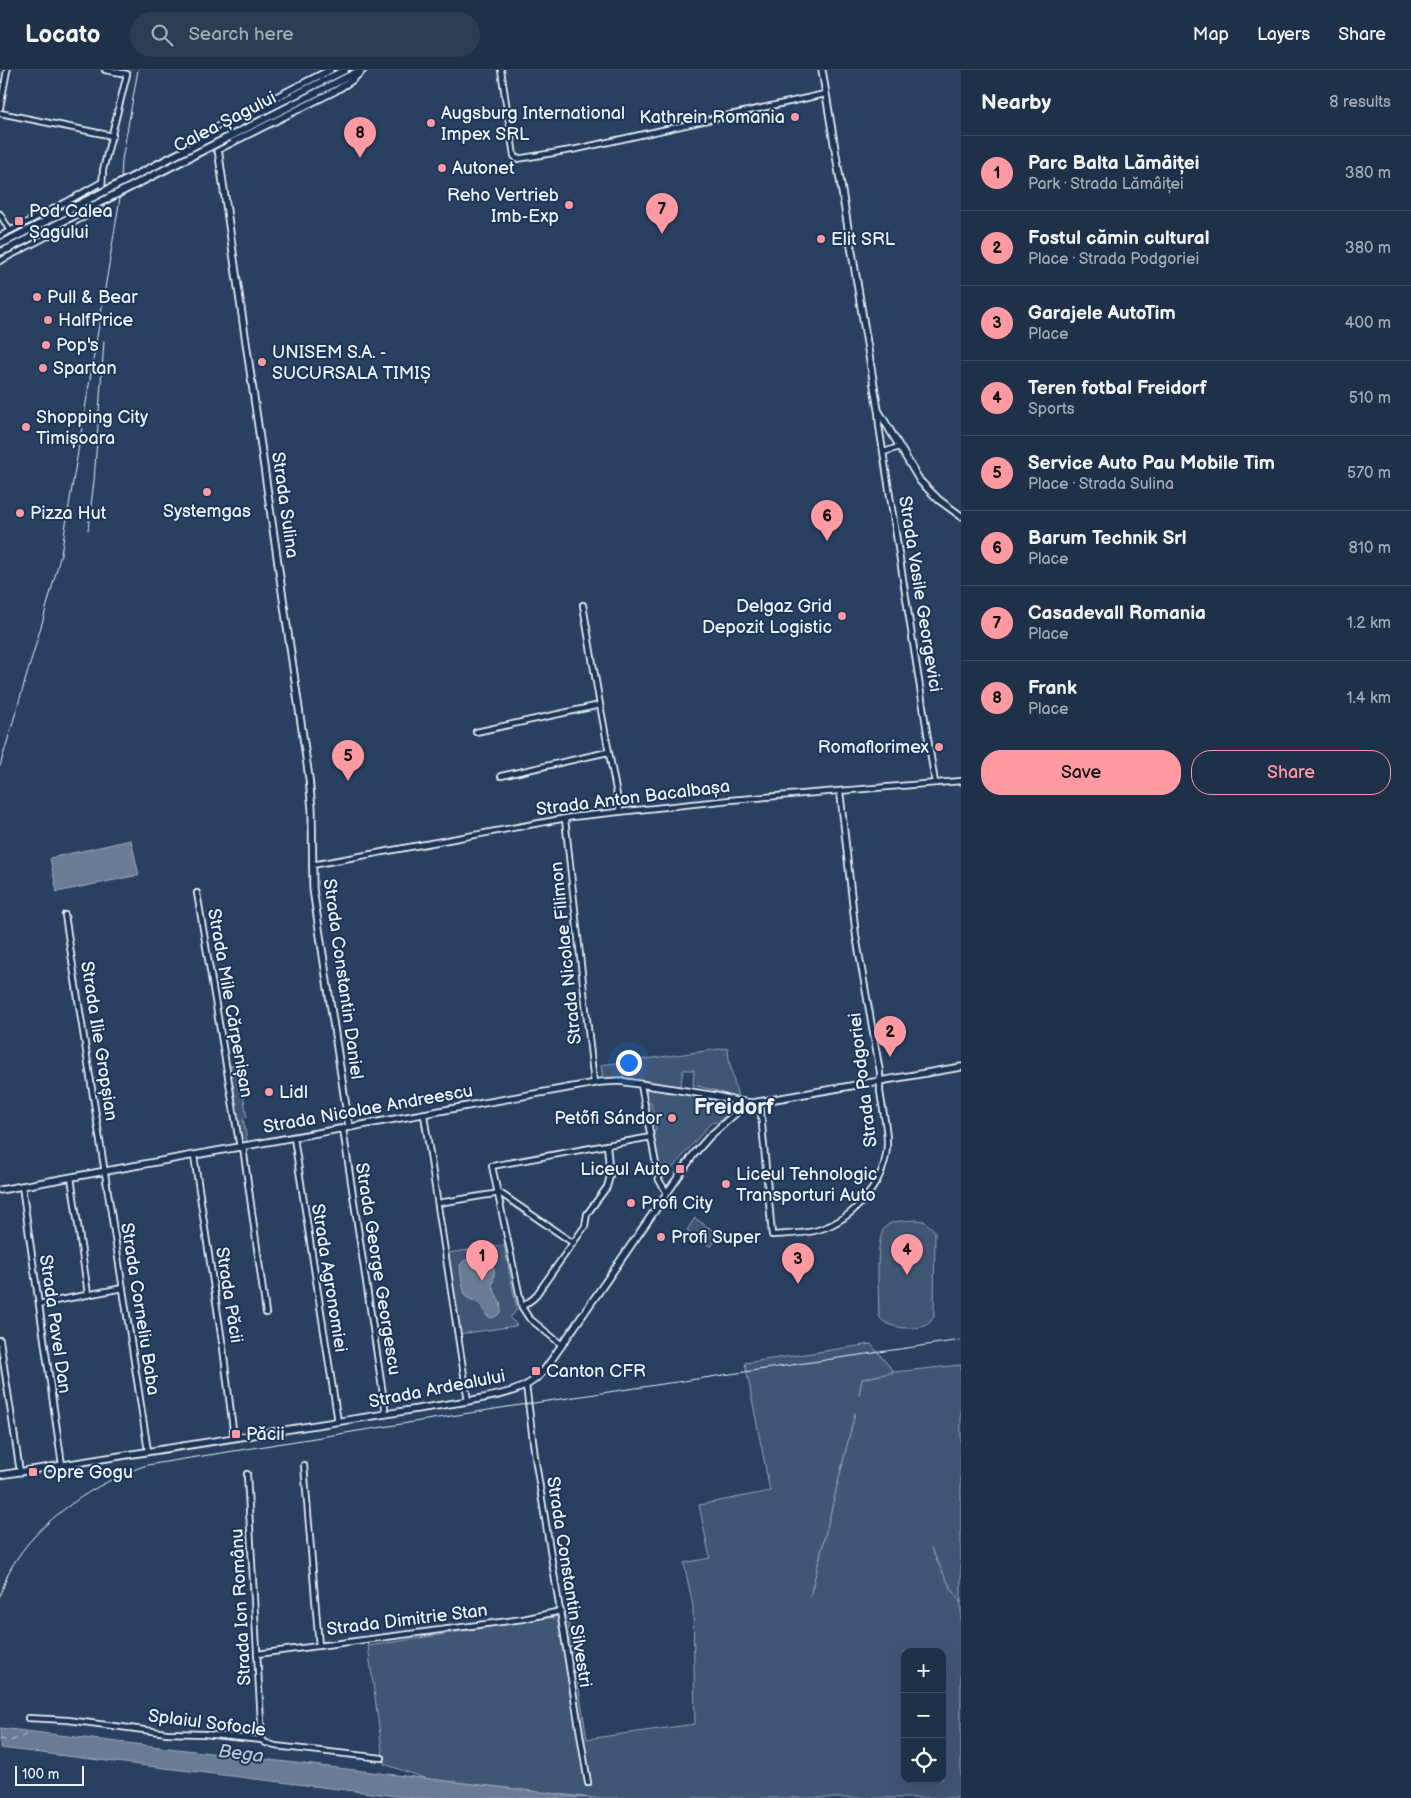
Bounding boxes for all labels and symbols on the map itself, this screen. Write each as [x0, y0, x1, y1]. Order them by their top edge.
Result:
street label: Calea Șagului [170, 87, 280, 157]
place label: Augsburg International Impex SRL [441, 103, 625, 145]
place label: Kathrein Romania [639, 107, 785, 128]
marker: Kathrein Romania [789, 111, 801, 123]
pin: 8 [344, 117, 376, 158]
marker: Augsburg International Impex SRL [425, 117, 437, 129]
place label: Autonet [452, 158, 515, 179]
marker: Autonet [436, 162, 448, 174]
place label: Reho Vertrieb Imb-Exp [447, 185, 559, 227]
pin: 7 [646, 193, 678, 234]
marker: Reho Vertrieb Imb-Exp [563, 199, 575, 211]
place label: Pod Calea Șagului [29, 201, 113, 243]
marker: Pod Calea Șagului [13, 215, 25, 227]
place label: Elit SRL [831, 229, 896, 250]
marker: Elit SRL [815, 233, 827, 245]
place label: Pull & Bear [47, 287, 138, 308]
marker: Pull & Bear [31, 291, 43, 303]
place label: HalfPrice [58, 310, 134, 331]
marker: HalfPrice [42, 314, 54, 326]
place label: Pop's [56, 335, 99, 356]
marker: Pop's [40, 339, 52, 351]
place label: UNISEM S.A. - SUCURSALA TIMIȘ [272, 342, 431, 384]
marker: UNISEM S.A. - SUCURSALA TIMIȘ [256, 356, 268, 368]
place label: Spartan [53, 358, 117, 379]
marker: Spartan [37, 362, 49, 374]
place label: Shopping City Timișoara [36, 407, 149, 449]
marker: Shopping City Timișoara [20, 421, 32, 433]
street label: Strada Sulina [267, 450, 303, 560]
marker: Systemgas [201, 486, 213, 498]
street label: Strada Vasile Georgevici [894, 494, 946, 694]
pin: 6 [811, 500, 843, 541]
place label: Systemgas [163, 501, 251, 522]
place label: Pizza Hut [30, 503, 107, 524]
marker: Pizza Hut [14, 507, 26, 519]
place label: Delgaz Grid Depozit Logistic [702, 596, 832, 638]
marker: Delgaz Grid Depozit Logistic [836, 610, 848, 622]
place label: Romaflorimex [818, 737, 930, 758]
pin: 5 [332, 740, 364, 781]
marker: Romaflorimex [933, 741, 945, 753]
street label: Strada Anton Bacalbașa [535, 776, 731, 820]
street label: Strada Nicolae Filimon [546, 861, 586, 1045]
street label: Strada Constantin Daniel [319, 877, 367, 1081]
street label: Strada Mile Cărpenișan [203, 907, 257, 1099]
street label: Strada Ilie Gropșian [76, 960, 122, 1122]
street label: Strada Podgoriei [844, 1011, 882, 1149]
pin: 2 [874, 1016, 906, 1057]
your location [616, 1050, 642, 1076]
street label: Strada Nicolae Andreescu [261, 1080, 475, 1138]
place label: Lidl [279, 1082, 308, 1103]
marker: Lidl [263, 1086, 275, 1098]
district label: Freidorf [694, 1094, 775, 1121]
place label: Petőfi Sándor [554, 1108, 662, 1129]
marker: Petőfi Sándor [666, 1112, 678, 1124]
place label: Liceul Auto [580, 1159, 670, 1180]
street label: Strada George Georgescu [351, 1161, 405, 1377]
marker: Liceul Auto [674, 1163, 686, 1175]
place label: Liceul Tehnologic Transporturi Auto [736, 1164, 877, 1206]
marker: Liceul Tehnologic Transporturi Auto [720, 1178, 732, 1190]
place label: Profi City [641, 1193, 714, 1214]
marker: Profi City [625, 1197, 637, 1209]
street label: Strada Agronomiei [307, 1202, 351, 1354]
street label: Strada Corneliu Baba [116, 1221, 164, 1397]
place label: Profi Super [671, 1227, 761, 1248]
marker: Profi Super [655, 1231, 667, 1243]
pin: 4 [891, 1234, 923, 1275]
pin: 1 [466, 1240, 498, 1281]
pin: 3 [782, 1243, 814, 1284]
street label: Strada Păcii [211, 1246, 247, 1344]
street label: Strada Pavel Dan [35, 1253, 75, 1395]
place label: Canton CFR [546, 1361, 646, 1382]
street label: Strada Ardealului [367, 1365, 507, 1413]
marker: Canton CFR [530, 1365, 542, 1377]
place label: Păcii [246, 1424, 285, 1445]
marker: Păcii [230, 1428, 242, 1440]
place label: Opre Gogu [43, 1462, 133, 1483]
marker: Opre Gogu [27, 1466, 39, 1478]
street label: Strada Constantin Silvestri [542, 1475, 596, 1689]
street label: Strada Ion Românu [226, 1528, 256, 1686]
street label: Strada Dimitrie Stan [325, 1600, 489, 1640]
street label: Splaiul Sofocle [147, 1705, 267, 1741]
water label: Bega [217, 1740, 265, 1768]
scale bar [15, 1763, 84, 1786]

